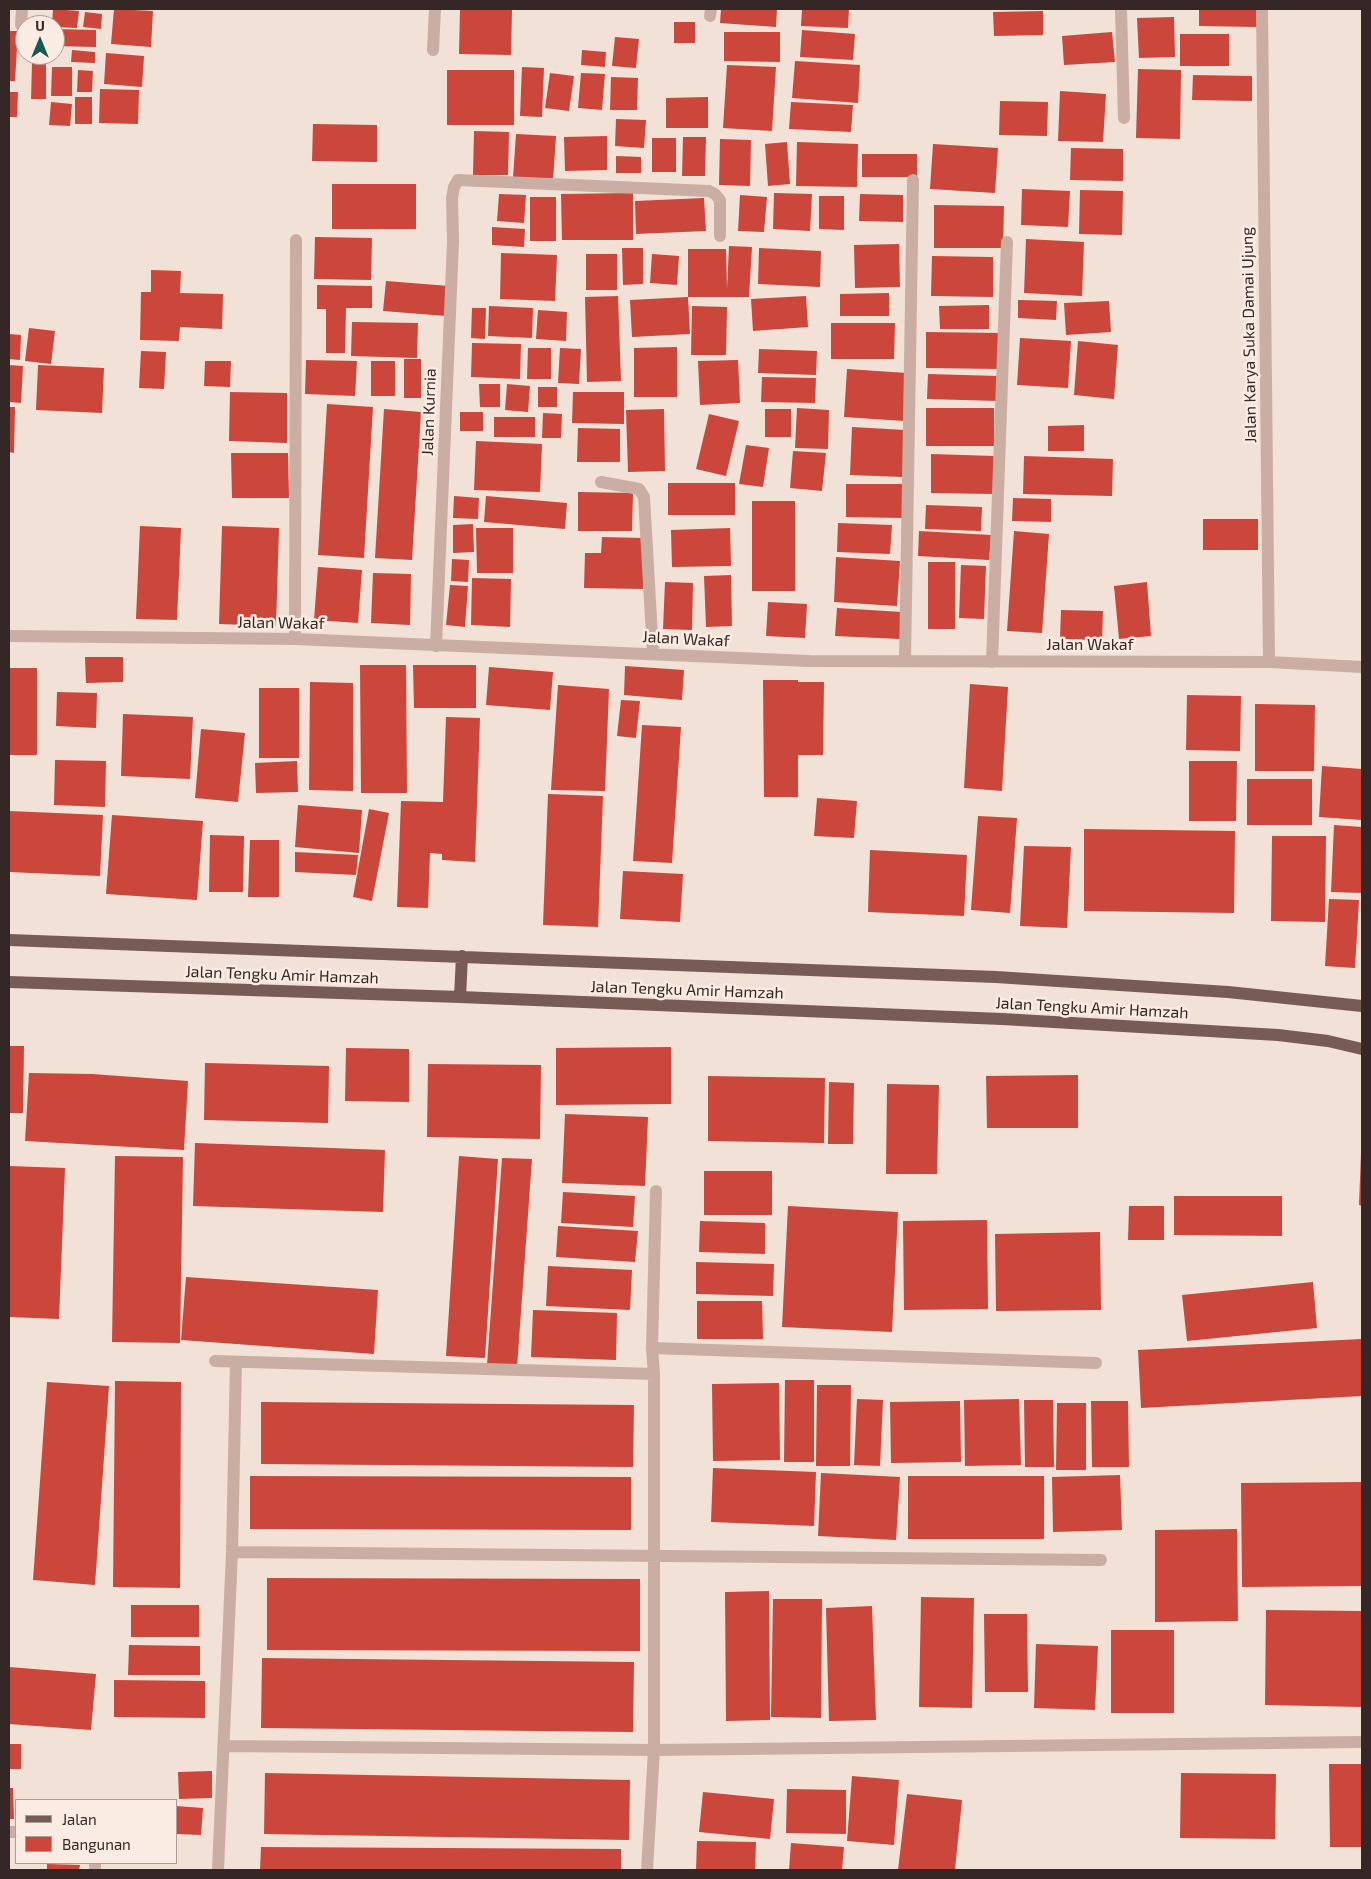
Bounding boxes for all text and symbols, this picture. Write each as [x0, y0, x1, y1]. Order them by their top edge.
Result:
north arrow [15, 15, 65, 65]
text: U [35, 17, 45, 34]
street label: Jalan Karya Suka Damai Ujung [1238, 227, 1260, 443]
street label: Jalan Kurnia [418, 368, 440, 456]
street label: Jalan Wakaf [237, 613, 325, 633]
street label: Jalan Wakaf [642, 627, 730, 651]
street label: Jalan Wakaf [1046, 635, 1134, 655]
street label: Jalan Tengku Amir Hamzah [185, 962, 379, 988]
street label: Jalan Tengku Amir Hamzah [590, 977, 784, 1003]
street label: Jalan Tengku Amir Hamzah [995, 993, 1189, 1023]
legend [15, 1799, 178, 1864]
text: Jalan [62, 1810, 97, 1828]
text: Bangunan [62, 1835, 131, 1853]

